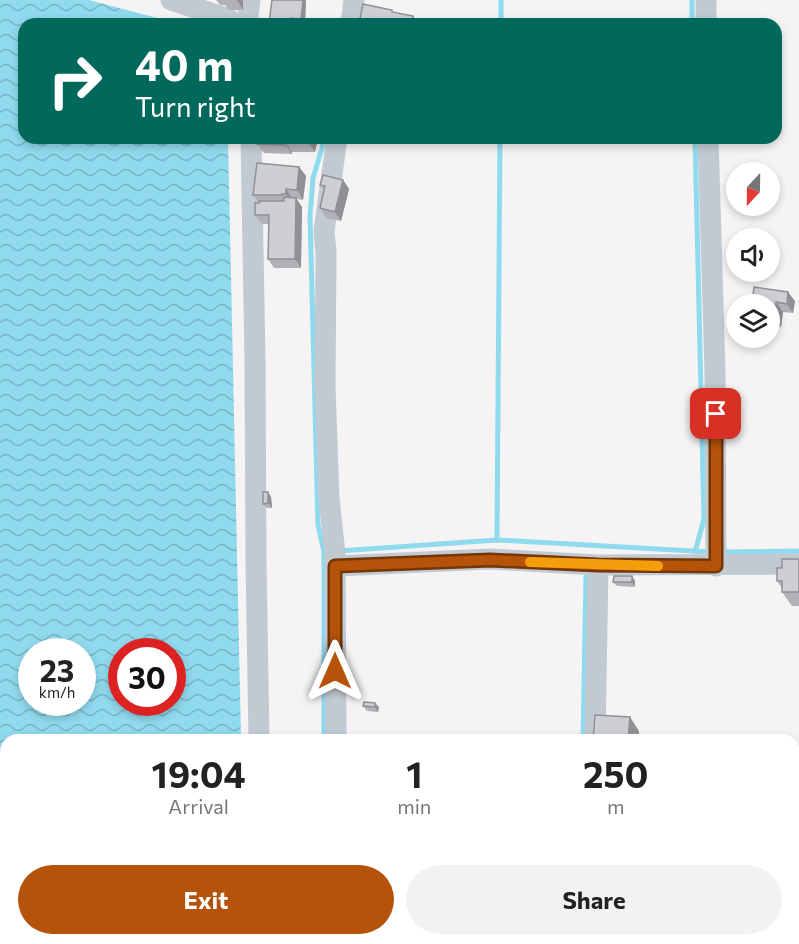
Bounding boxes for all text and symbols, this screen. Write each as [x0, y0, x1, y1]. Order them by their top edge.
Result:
text: 40 m [135, 38, 233, 90]
icon: right [36, 42, 114, 120]
text: Turn right [135, 90, 255, 123]
north arrow [726, 162, 780, 216]
map controls [726, 162, 780, 348]
button: sound [726, 228, 780, 282]
button: layers [726, 294, 780, 348]
pin [690, 388, 741, 439]
icon: arrive [699, 397, 732, 430]
speed limit sign: 30 [108, 638, 186, 716]
position arrow [303, 639, 367, 703]
text: 23 [40, 651, 74, 688]
text: km/h [39, 683, 75, 701]
text: 19:04 [152, 751, 246, 795]
text: 1 [406, 751, 422, 795]
text: 250 [583, 751, 648, 795]
text: Arrival [168, 794, 229, 818]
text: min [397, 794, 431, 818]
text: m [607, 794, 624, 818]
button: Exit [18, 865, 394, 934]
button: Share [406, 865, 782, 934]

